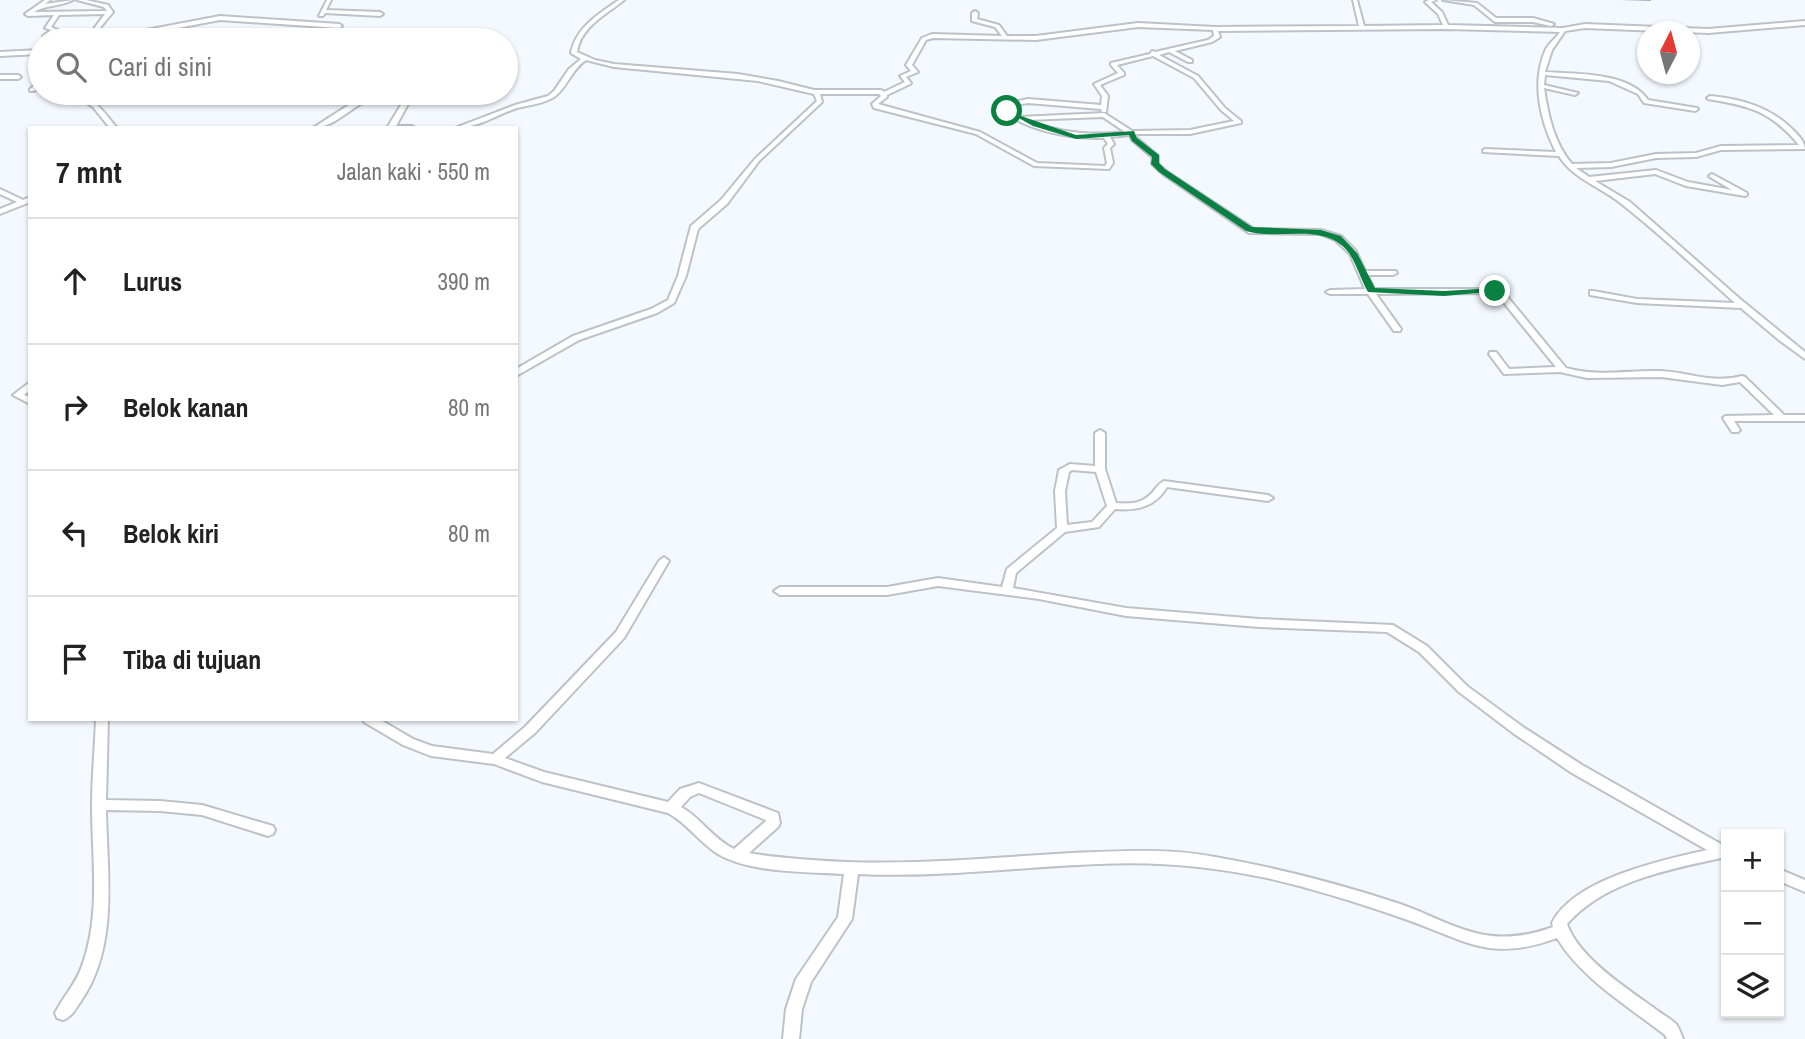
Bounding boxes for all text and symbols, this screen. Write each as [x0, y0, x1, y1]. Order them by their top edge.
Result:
north arrow [1637, 21, 1700, 84]
search box [28, 28, 518, 105]
icon: search [52, 48, 90, 86]
text: Cari di sini [108, 49, 212, 84]
route start [991, 95, 1022, 126]
text: 7 mnt [56, 152, 122, 192]
text: Jalan kaki · 550 m [337, 156, 490, 187]
icon: ahead [56, 262, 94, 300]
text: Lurus [123, 264, 182, 299]
text: 390 m [438, 266, 490, 297]
route end [1479, 275, 1510, 306]
icon: right [56, 388, 94, 426]
text: Belok kanan [123, 390, 249, 425]
text: 80 m [448, 392, 490, 423]
icon: left [56, 514, 94, 552]
text: Belok kiri [123, 516, 219, 551]
text: 80 m [448, 518, 490, 549]
icon: arrive [56, 640, 94, 678]
text: Tiba di tujuan [123, 642, 261, 677]
map controls [1721, 829, 1784, 1018]
button: + [1721, 829, 1784, 892]
button: − [1721, 892, 1784, 955]
button: layers [1721, 955, 1784, 1018]

